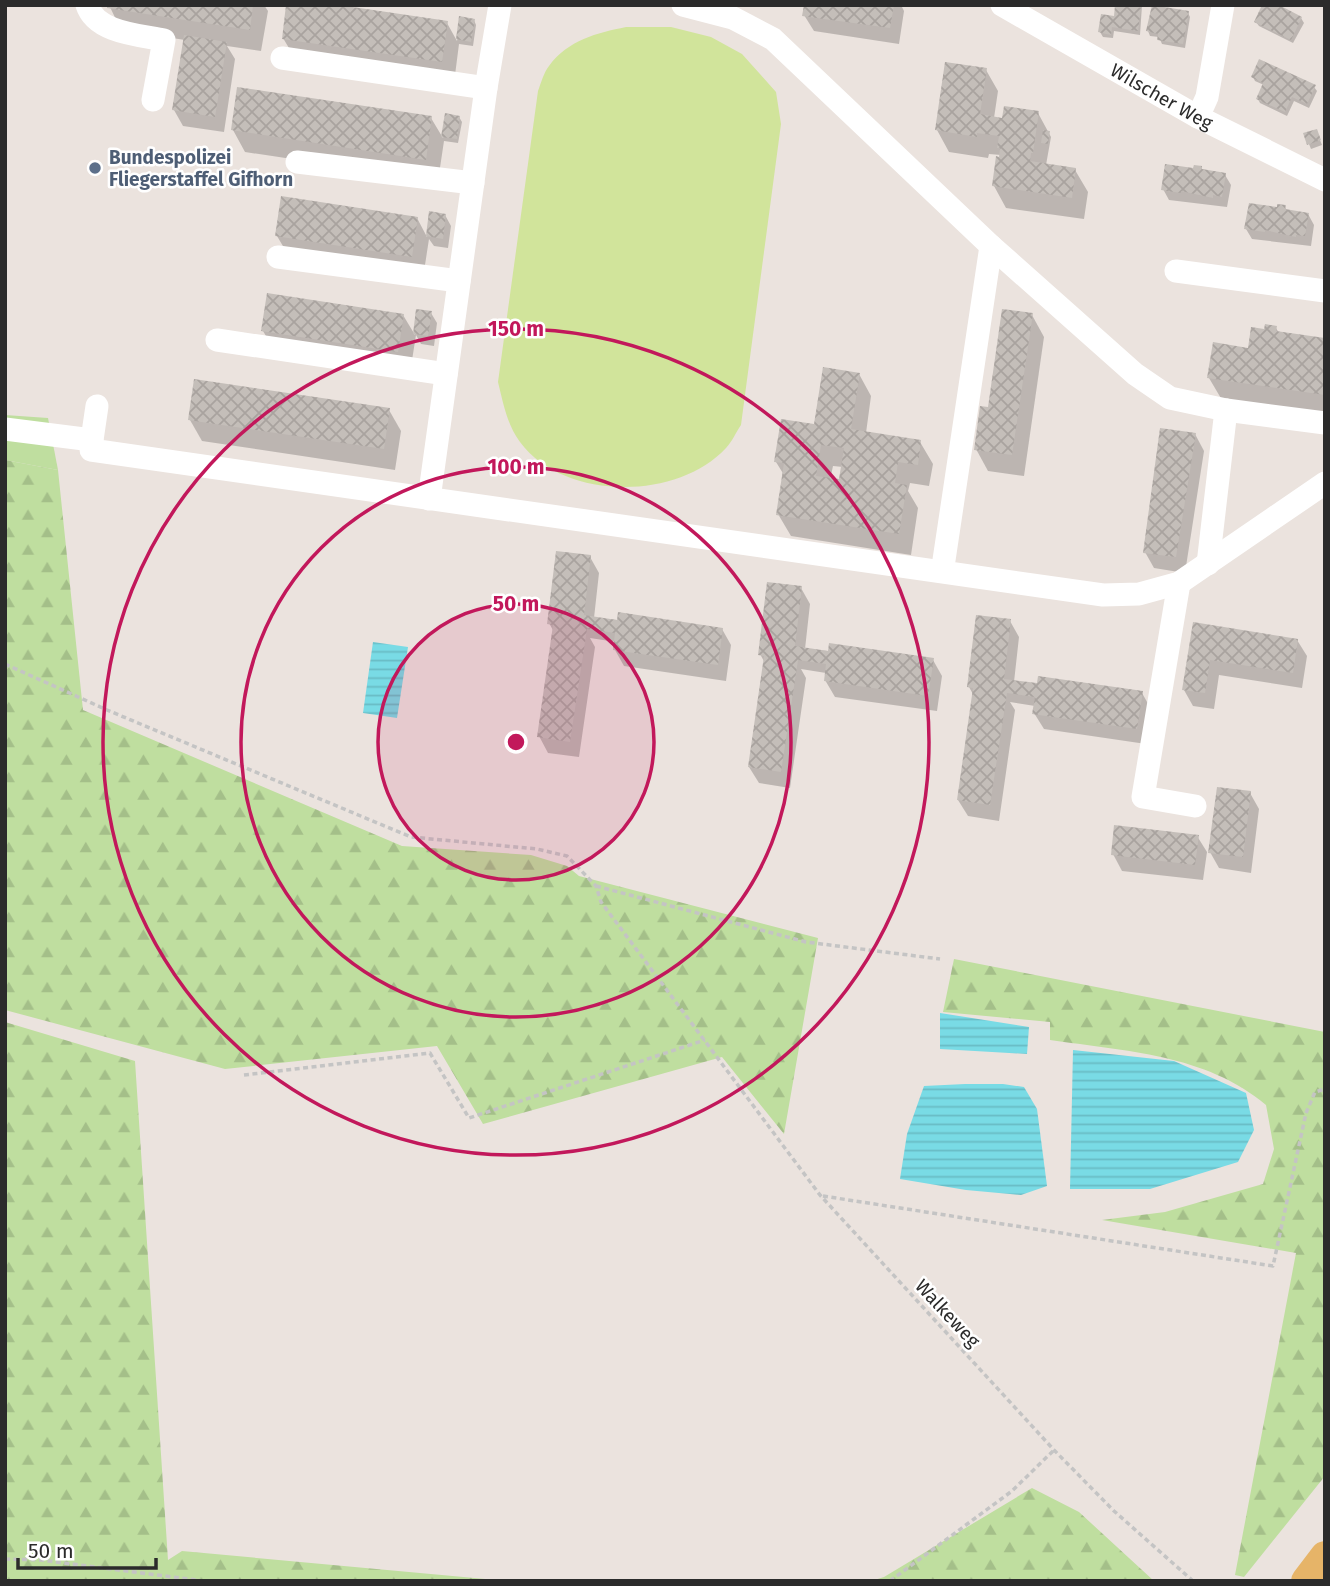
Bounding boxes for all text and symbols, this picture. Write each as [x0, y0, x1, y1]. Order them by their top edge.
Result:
street label: Wilscher Weg [1106, 58, 1217, 135]
place label: Bundespolizei Fliegerstaffel Gifhorn [109, 146, 293, 191]
marker: Bundespolizei Fliegerstaffel Gifhorn [87, 160, 103, 176]
text: 150 m [488, 316, 544, 342]
text: 100 m [487, 454, 545, 480]
text: 50 m [493, 591, 539, 617]
centre of rings [504, 730, 528, 754]
street label: Walkeweg [910, 1275, 985, 1352]
scale bar [18, 1526, 156, 1570]
text: 50 m [28, 1538, 74, 1564]

